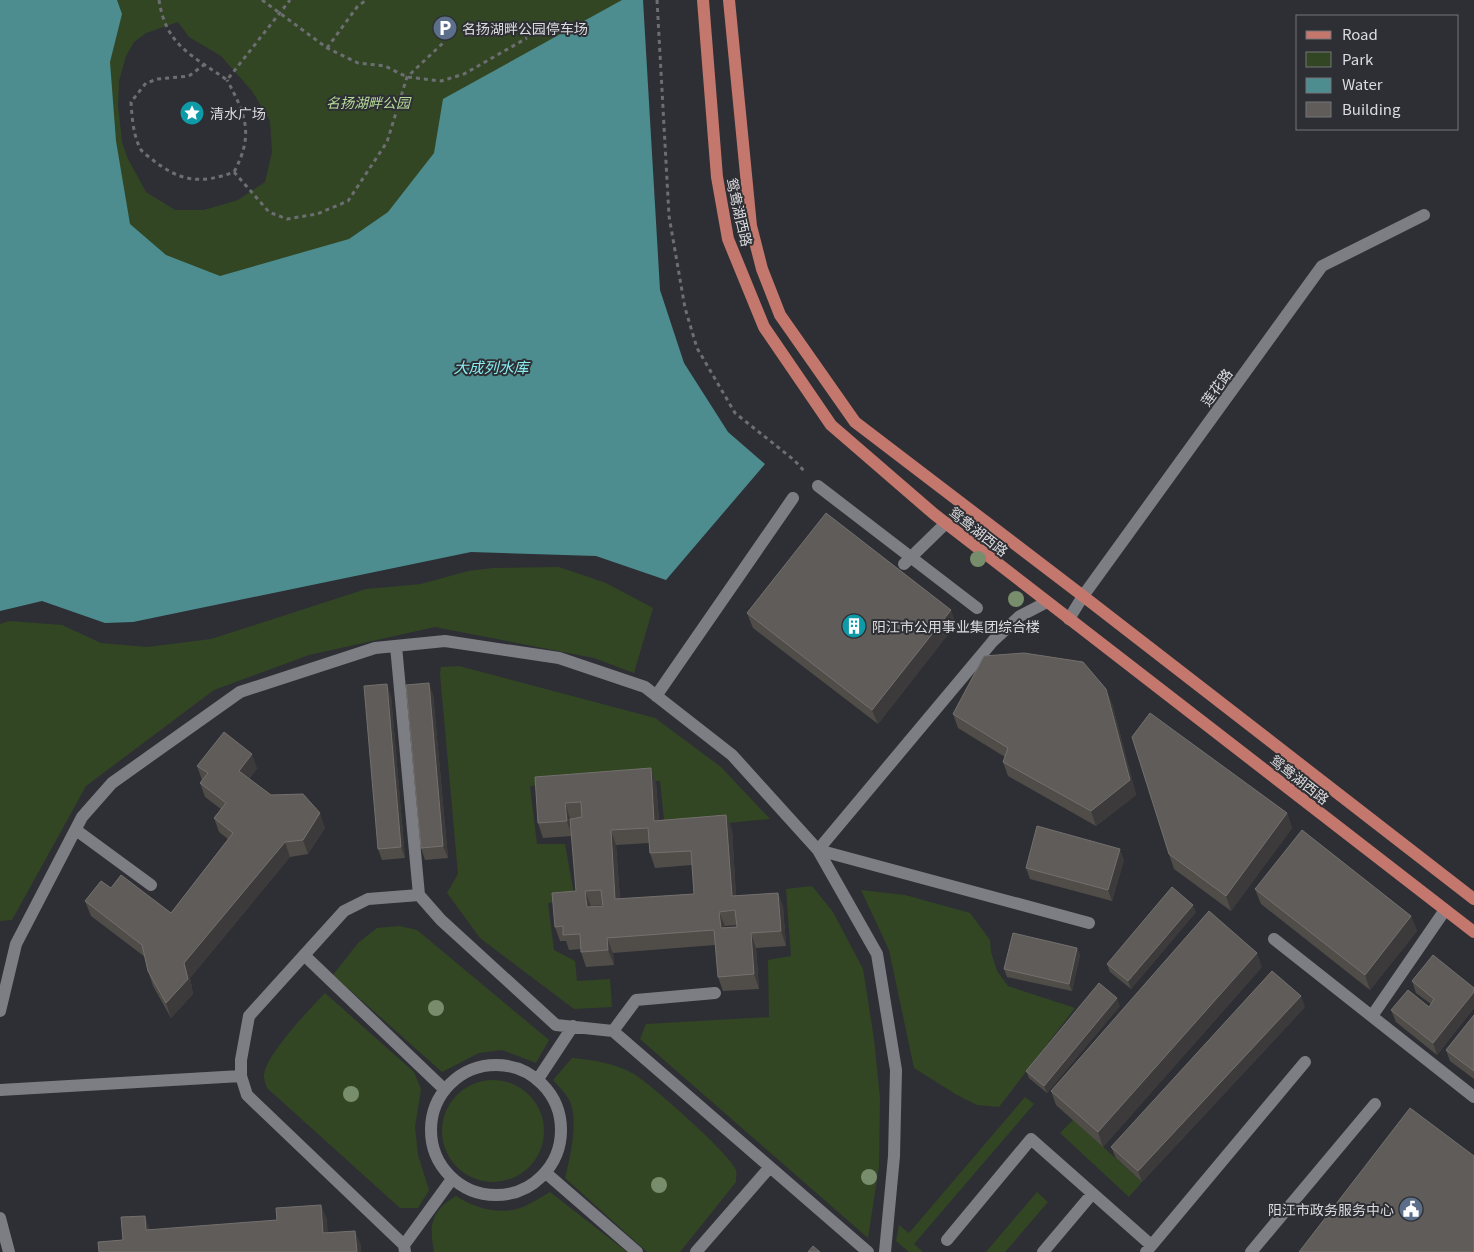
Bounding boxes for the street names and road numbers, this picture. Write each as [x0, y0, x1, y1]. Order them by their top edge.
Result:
street label: 鸳鸯湖西路 [722, 176, 758, 248]
street label: 莲花路 [1196, 364, 1236, 410]
street label: 鸳鸯湖西路 [945, 502, 1013, 560]
street label: 鸳鸯湖西路 [1266, 750, 1334, 808]

